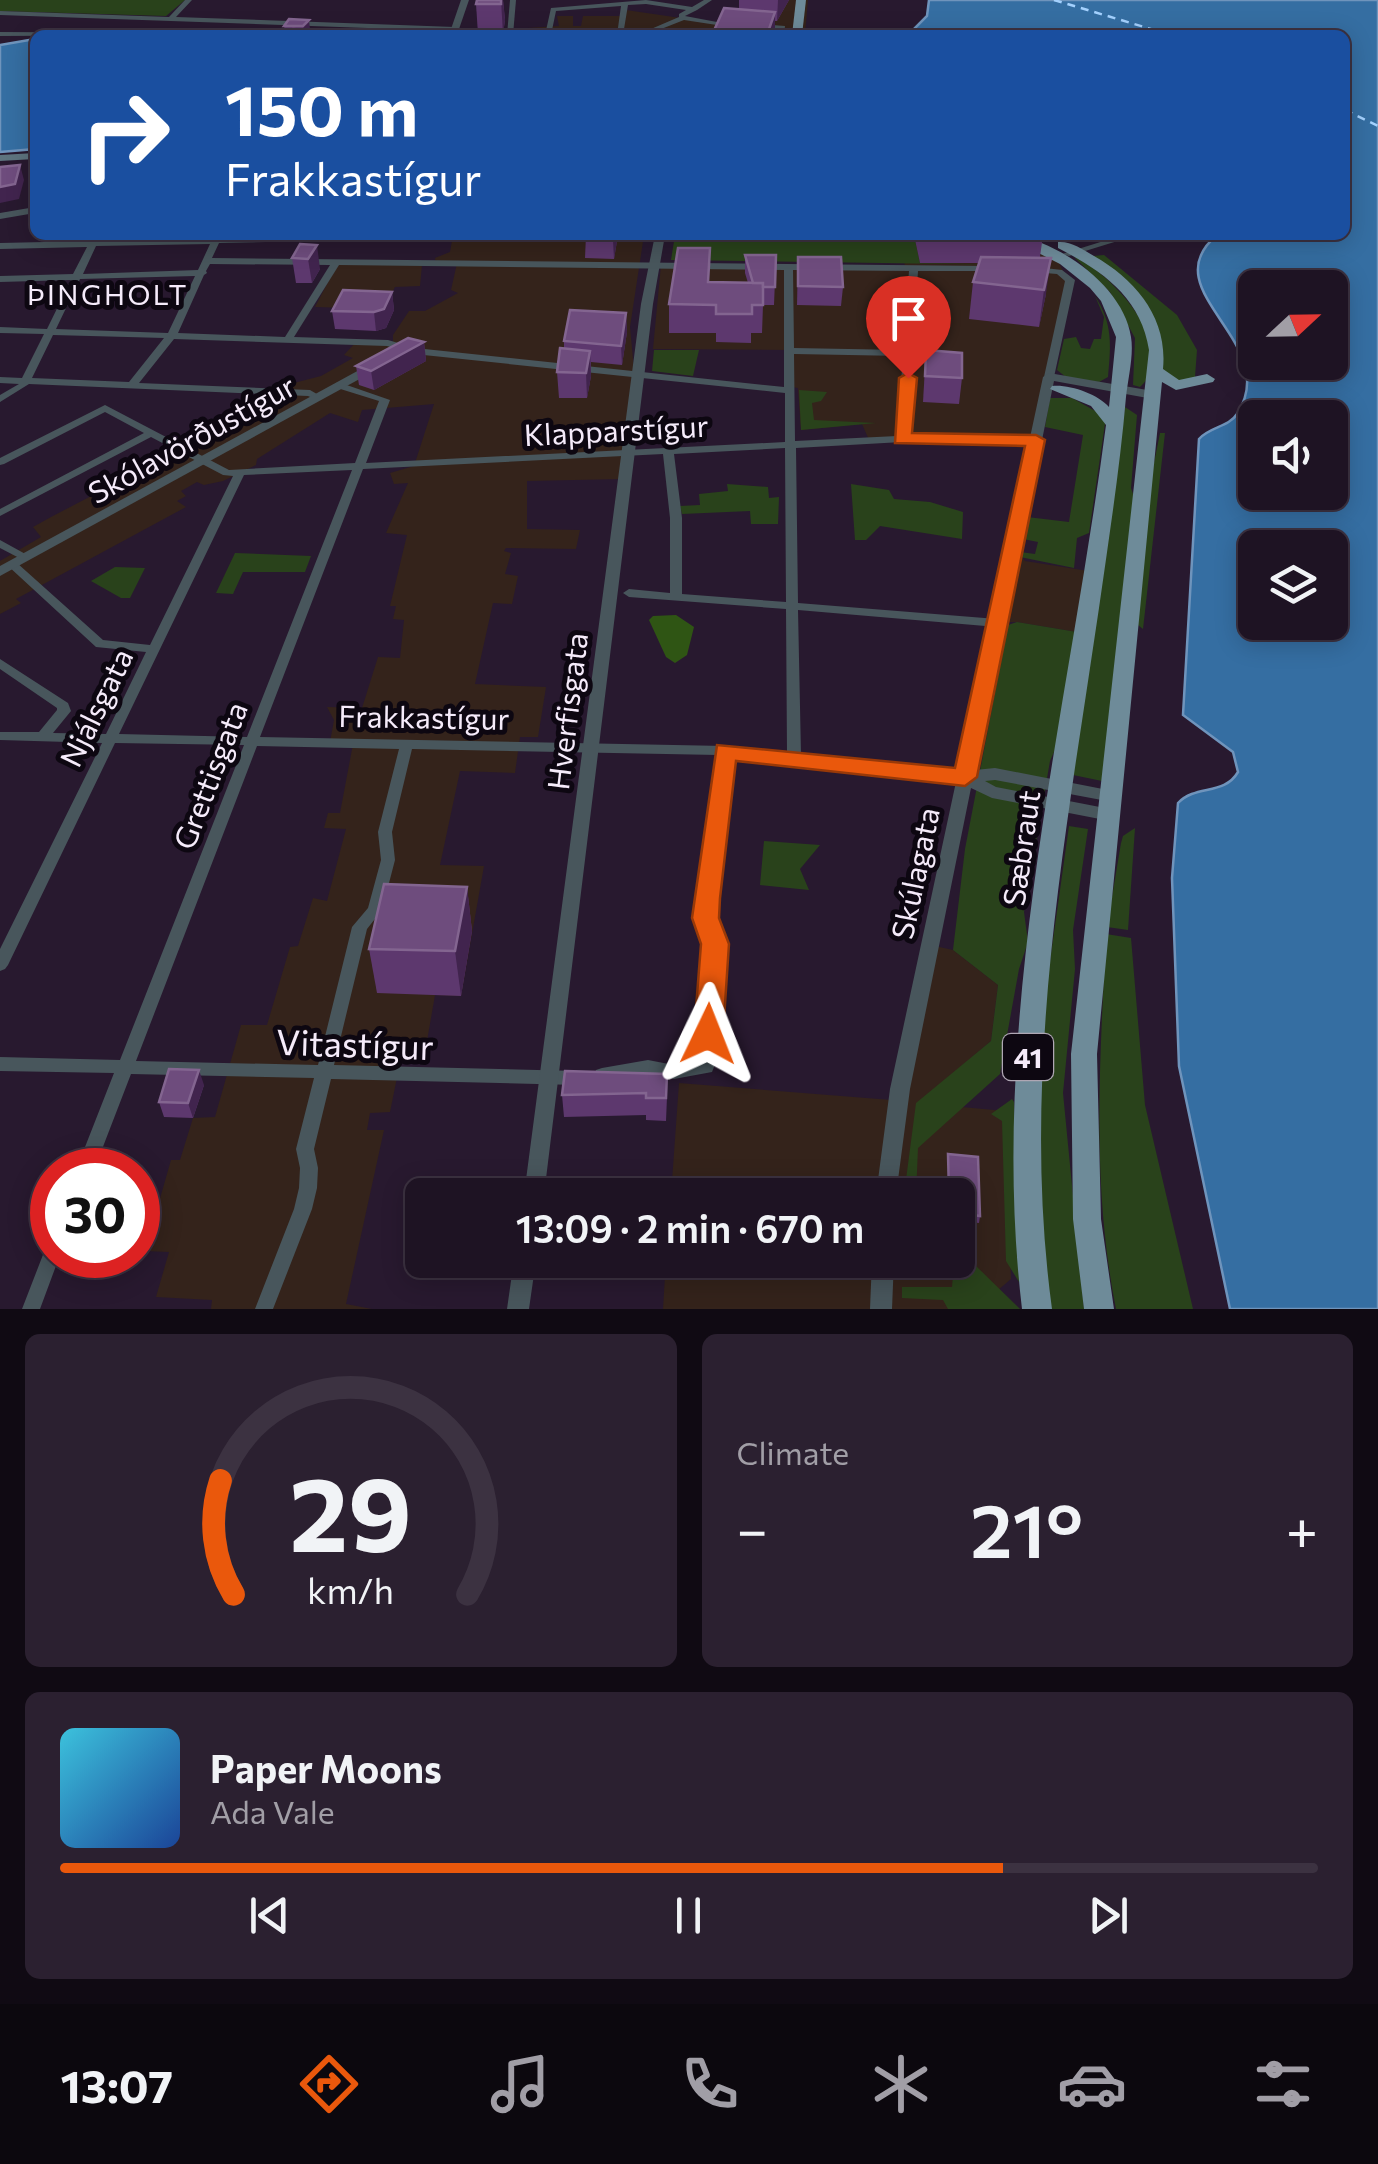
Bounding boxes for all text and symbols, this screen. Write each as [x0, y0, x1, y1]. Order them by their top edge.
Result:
text: 150 m [225, 65, 418, 150]
icon: right [60, 70, 190, 200]
text: Frakkastígur [225, 150, 481, 205]
north arrow [1238, 270, 1348, 380]
map controls [1238, 270, 1348, 640]
pin [866, 276, 951, 379]
district label: ÞINGHOLT [27, 277, 189, 311]
icon: arrive [881, 291, 936, 346]
street label: Skólavörðustígur [81, 366, 301, 510]
button: sound [1238, 400, 1348, 510]
street label: Klapparstígur [523, 406, 709, 452]
button: layers [1238, 530, 1348, 640]
street label: Hverfisgata [538, 630, 594, 792]
street label: Njálsgata [51, 642, 139, 772]
street label: Grettisgata [164, 696, 254, 854]
street label: Frakkastígur [338, 696, 510, 736]
street label: Sæbraut [994, 788, 1046, 908]
street label: Skúlagata [882, 804, 946, 942]
position arrow [656, 982, 760, 1086]
street label: Vitastígur [276, 1019, 434, 1067]
road number: 41 [1003, 1034, 1053, 1080]
speed limit sign: 30 [30, 1148, 160, 1278]
text: 13:09 · 2 min · 670 m [516, 1204, 864, 1251]
text: Climate [737, 1432, 849, 1472]
text: 29 [289, 1446, 412, 1573]
text: 21° [970, 1482, 1083, 1573]
text: − [737, 1494, 768, 1561]
text: + [1286, 1494, 1318, 1561]
text: km/h [307, 1568, 394, 1611]
text: Paper Moons [210, 1744, 442, 1791]
text: Ada Vale [210, 1791, 335, 1831]
icon: previous [242, 1888, 297, 1943]
icon: pause [661, 1888, 716, 1943]
icon: next [1081, 1888, 1136, 1943]
icon: directions [294, 2049, 364, 2119]
icon: music [485, 2049, 555, 2119]
icon: phone [675, 2049, 745, 2119]
icon: climate [866, 2049, 936, 2119]
icon: car [1057, 2049, 1127, 2119]
icon: filters [1248, 2049, 1318, 2119]
text: 13:07 [60, 2057, 173, 2112]

